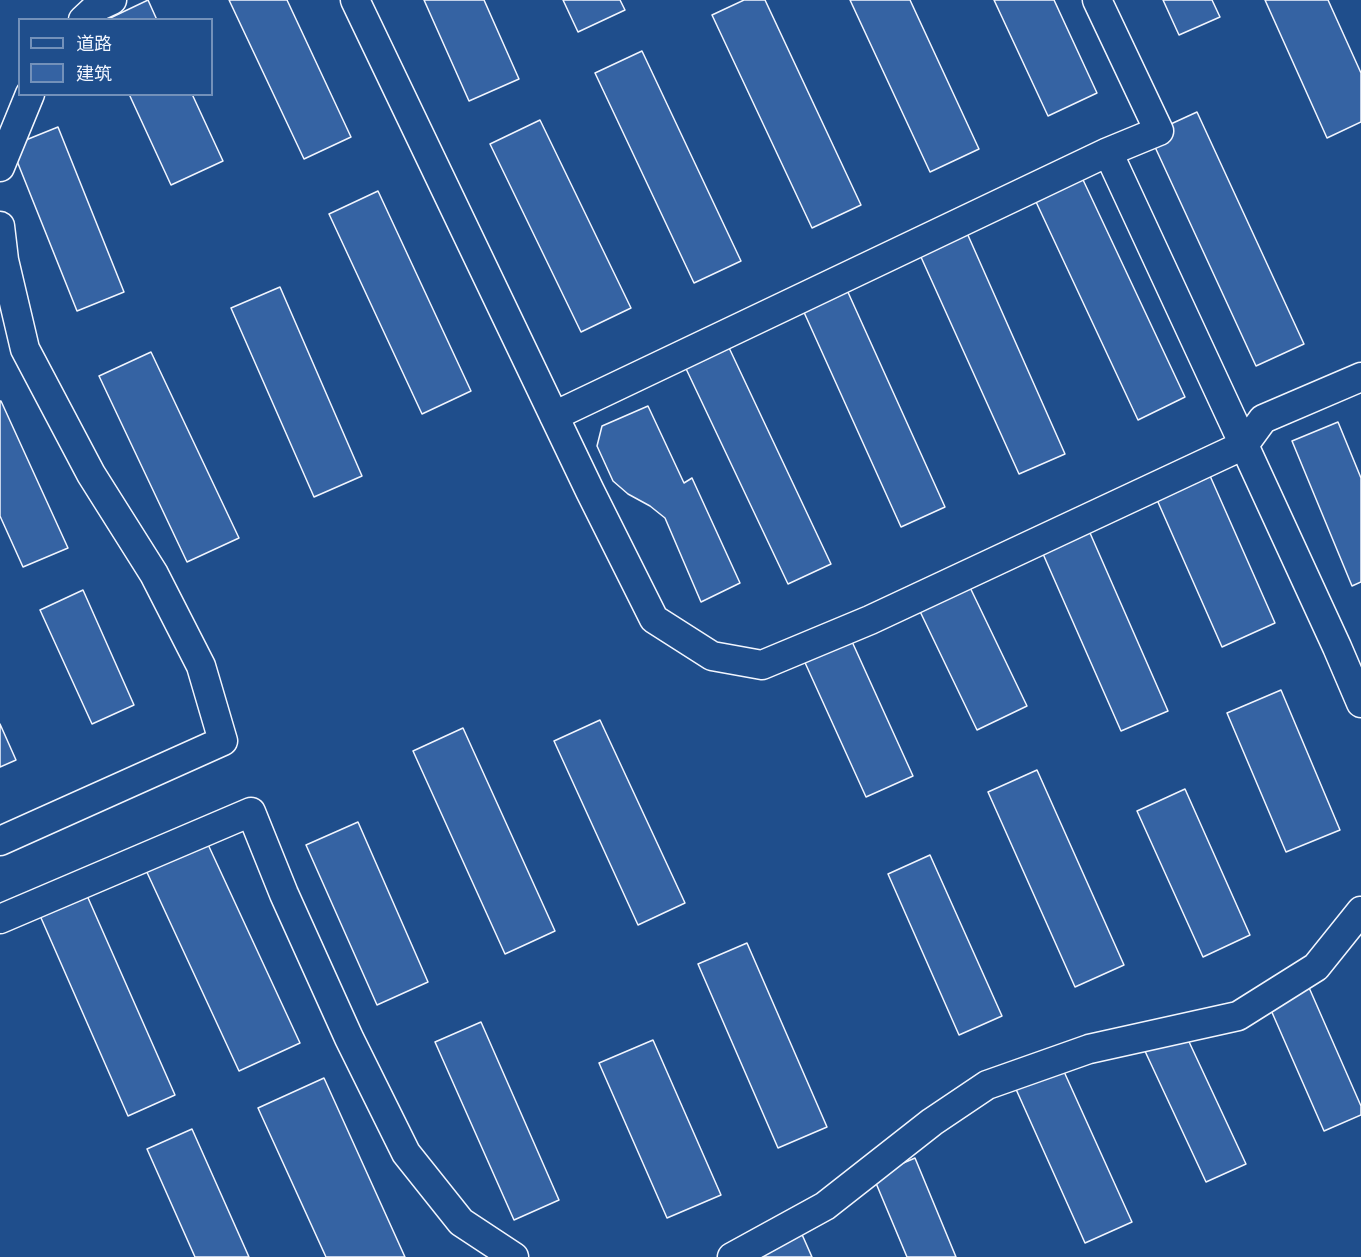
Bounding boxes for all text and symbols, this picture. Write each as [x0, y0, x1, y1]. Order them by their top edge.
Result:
legend [18, 18, 213, 96]
text: 道路 [76, 31, 112, 56]
text: 建筑 [76, 61, 112, 86]

